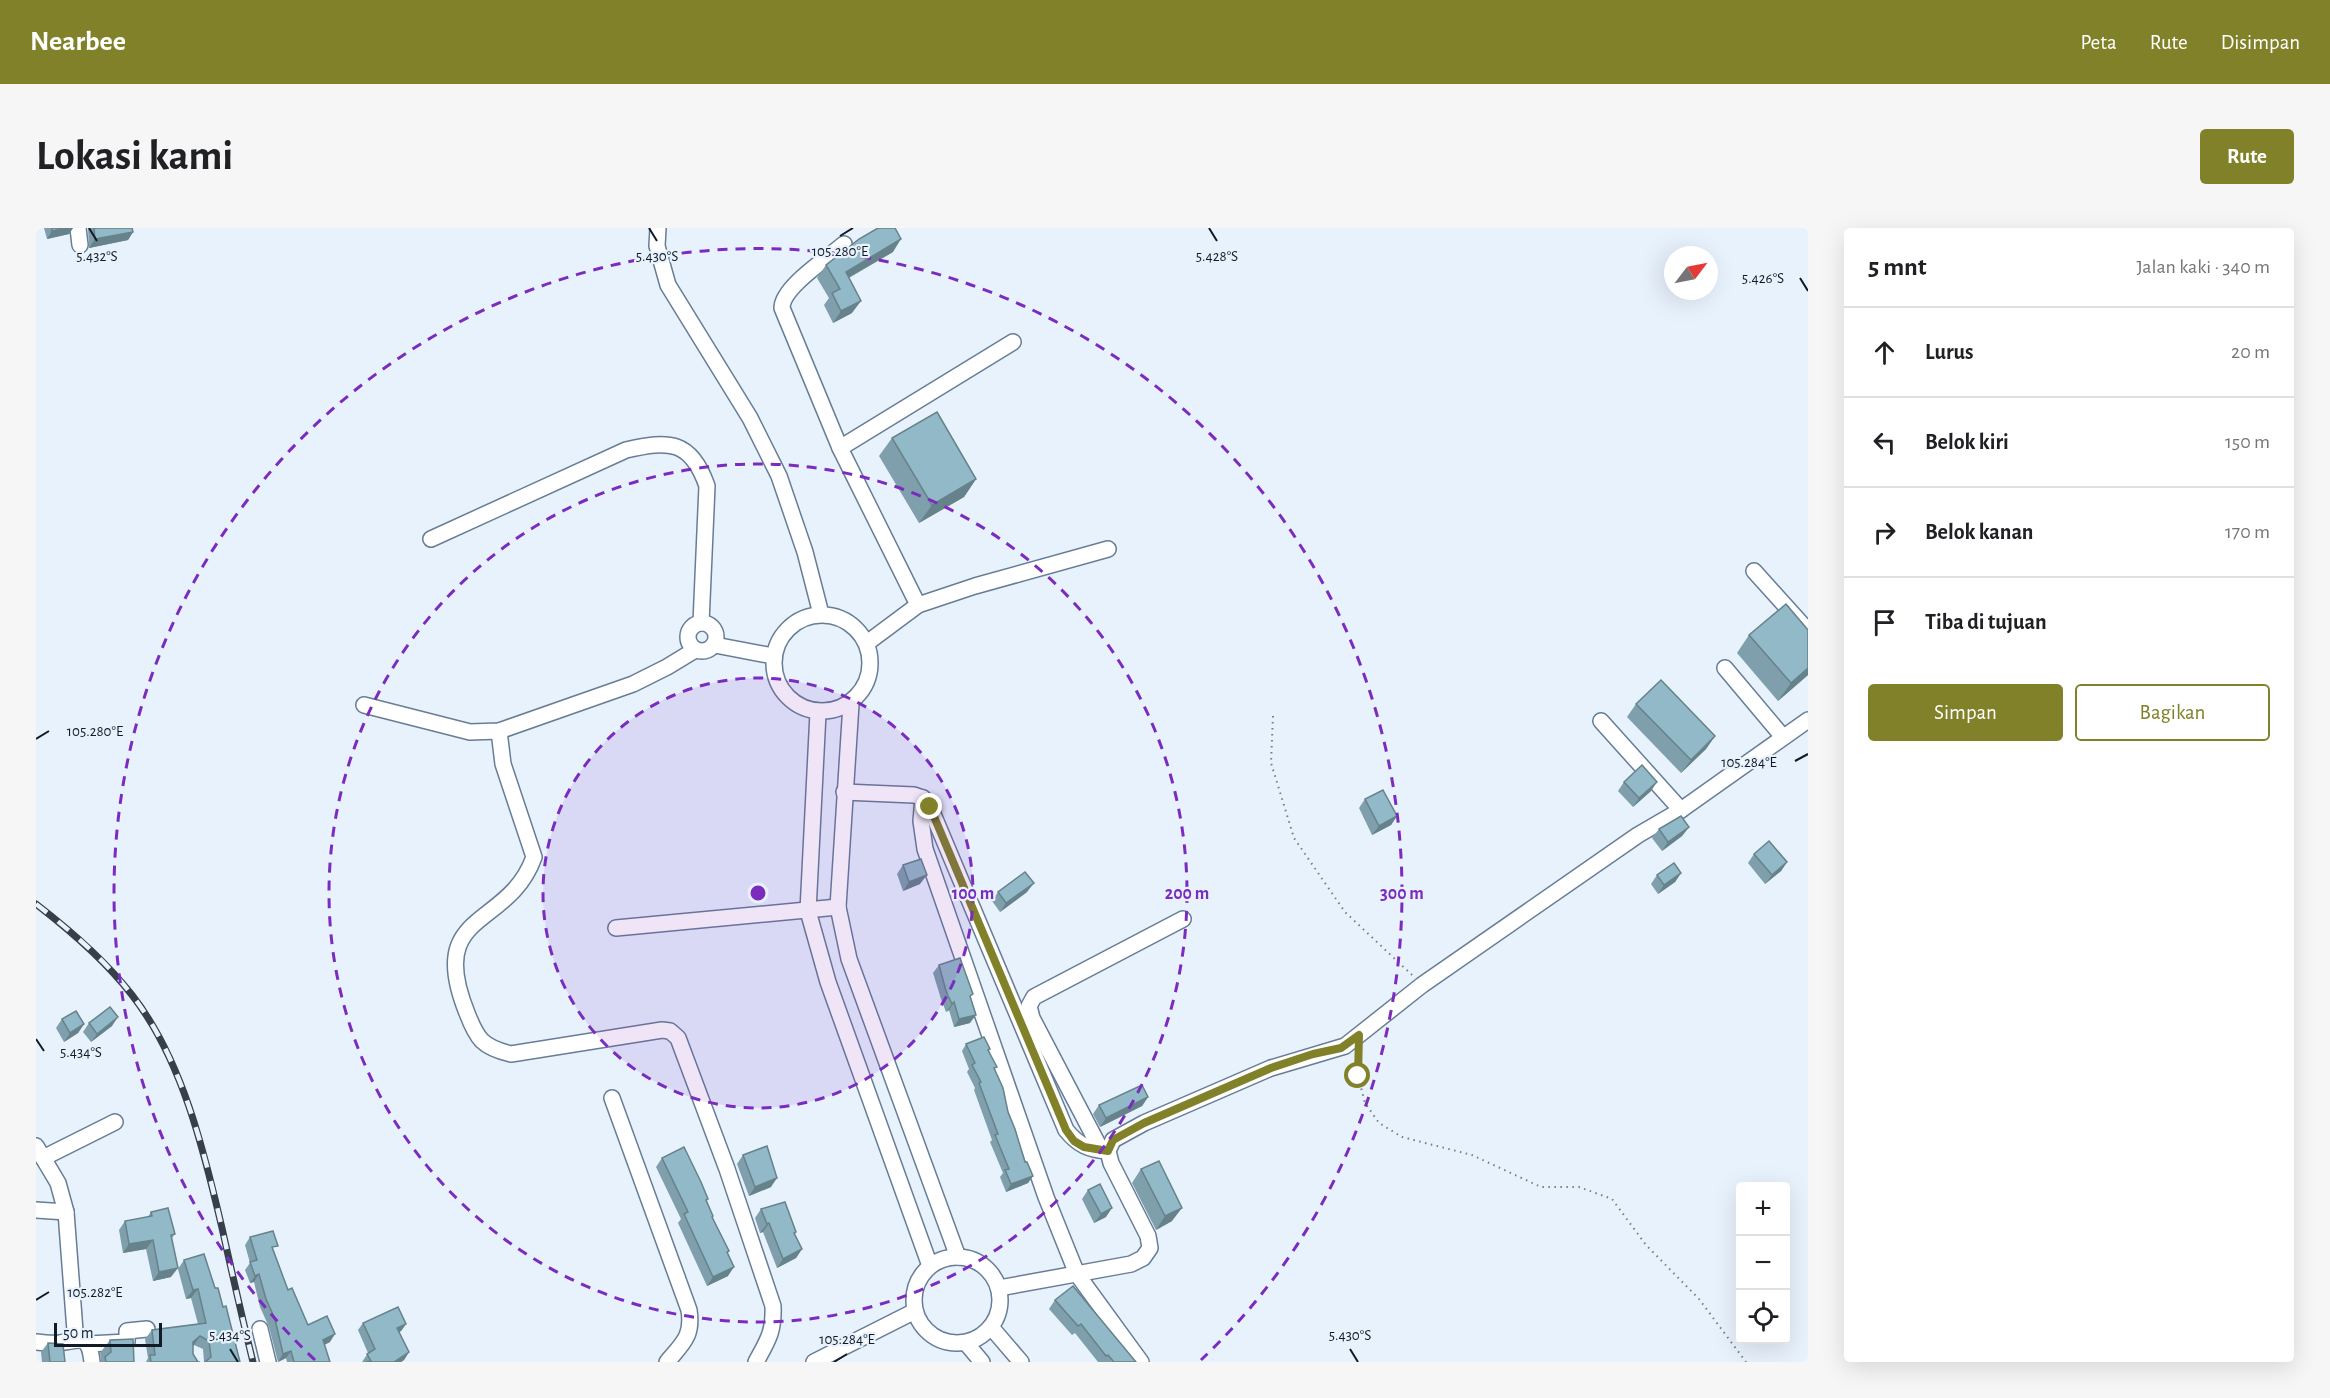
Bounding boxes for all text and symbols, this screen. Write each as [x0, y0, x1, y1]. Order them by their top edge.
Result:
text: Nearbee [30, 28, 126, 56]
text: Peta [2081, 32, 2117, 53]
text: Rute [2150, 32, 2188, 53]
text: Disimpan [2221, 32, 2300, 53]
button: Rute [2200, 129, 2294, 184]
text: Lokasi kami [36, 135, 233, 177]
text: 105.280°E [812, 244, 868, 259]
north arrow [1664, 246, 1718, 300]
text: 5.432°S [76, 249, 118, 264]
text: 5.430°S [636, 249, 678, 264]
text: 5.428°S [1196, 249, 1238, 264]
text: 5 mnt [1868, 254, 1927, 280]
text: Jalan kaki · 340 m [2137, 257, 2270, 277]
text: 5.426°S [1742, 271, 1784, 286]
icon: ahead [1868, 336, 1901, 369]
text: Lurus [1925, 341, 1974, 363]
text: 20 m [2231, 342, 2270, 362]
icon: left [1868, 426, 1901, 459]
text: Belok kiri [1925, 431, 2009, 453]
text: 150 m [2225, 432, 2270, 452]
icon: right [1868, 516, 1901, 549]
text: Belok kanan [1925, 521, 2033, 543]
text: 170 m [2225, 522, 2270, 542]
icon: arrive [1868, 606, 1901, 639]
text: Tiba di tujuan [1925, 611, 2047, 633]
button: Simpan [1868, 684, 2063, 741]
button: Bagikan [2075, 684, 2270, 741]
text: 105.280°E [67, 724, 123, 739]
text: 105.284°E [1721, 755, 1777, 770]
route end [916, 793, 942, 819]
centre of rings [748, 883, 768, 903]
text: 100 m [952, 885, 994, 903]
text: 200 m [1165, 885, 1209, 903]
text: 300 m [1380, 885, 1424, 903]
text: 5.434°S [60, 1045, 102, 1060]
route start [1344, 1062, 1370, 1088]
map controls [1736, 1182, 1790, 1344]
button: + [1736, 1182, 1790, 1236]
button: − [1736, 1236, 1790, 1290]
text: 105.282°E [67, 1285, 123, 1300]
button: locate [1736, 1290, 1790, 1344]
scale bar [54, 1320, 162, 1348]
text: 50 m [63, 1325, 94, 1341]
text: 5.434°S [209, 1328, 251, 1343]
text: 5.430°S [1329, 1328, 1371, 1343]
text: 105.284°E [819, 1332, 875, 1347]

